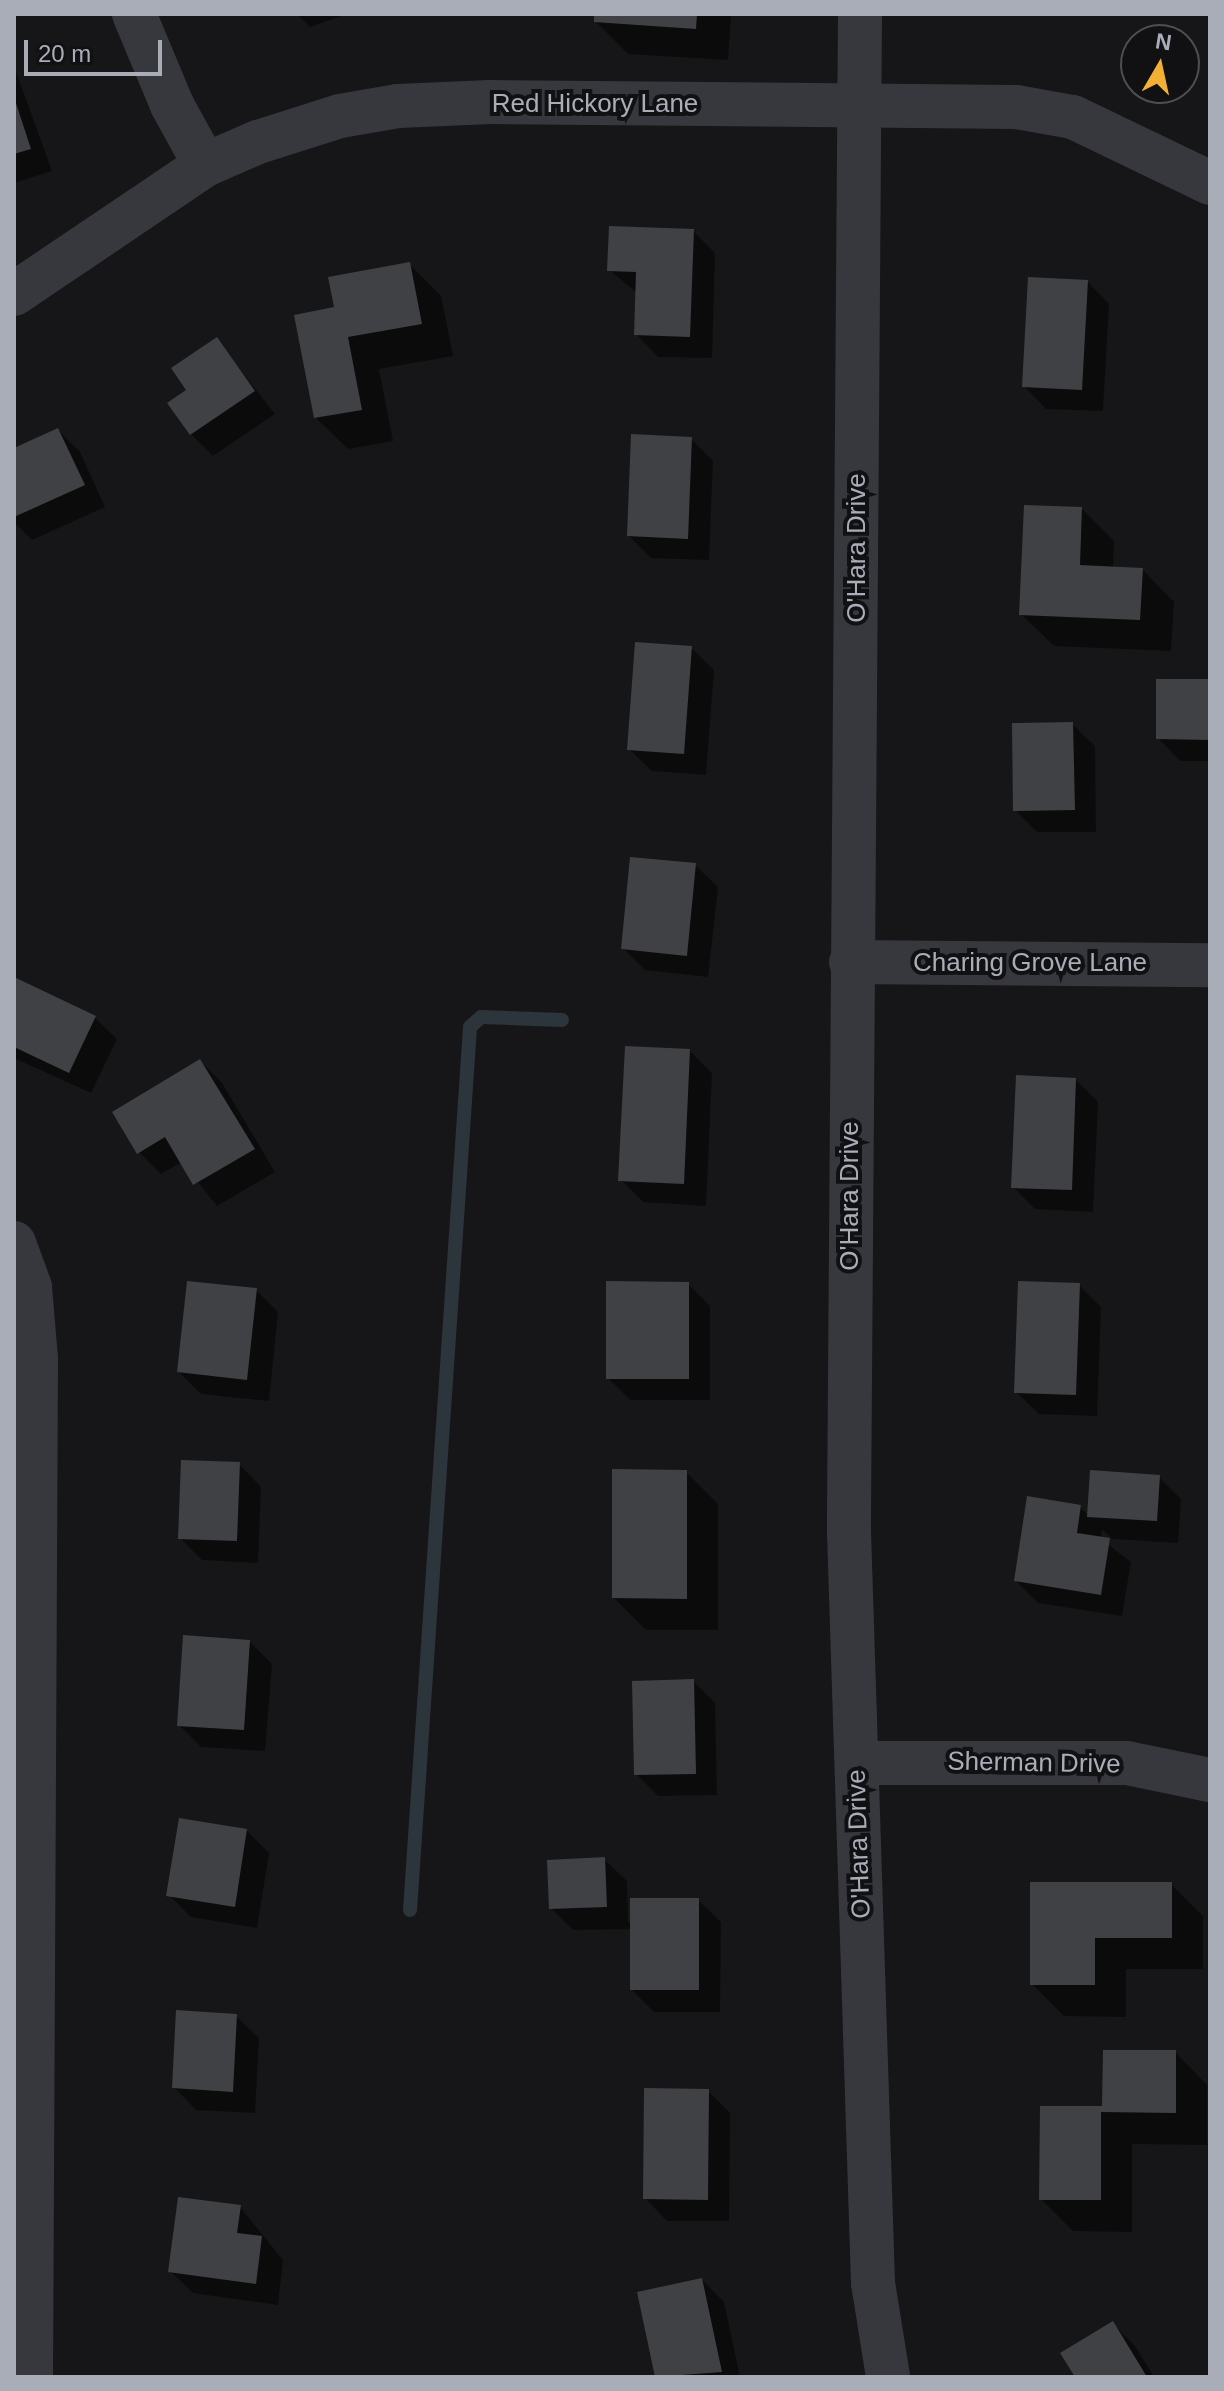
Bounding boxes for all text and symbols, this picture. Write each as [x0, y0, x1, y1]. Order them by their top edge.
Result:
scale bar [28, 24, 166, 74]
north arrow [1120, 24, 1200, 104]
text: N [1154, 28, 1173, 55]
text: 20 m [38, 40, 91, 67]
street label: Red Hickory Lane [492, 88, 698, 120]
street label: O'Hara Drive [841, 473, 873, 623]
street label: Charing Grove Lane [913, 947, 1147, 979]
street label: O'Hara Drive [834, 1121, 866, 1271]
street label: Sherman Drive [947, 1746, 1121, 1780]
street label: O'Hara Drive [841, 1769, 877, 1919]

